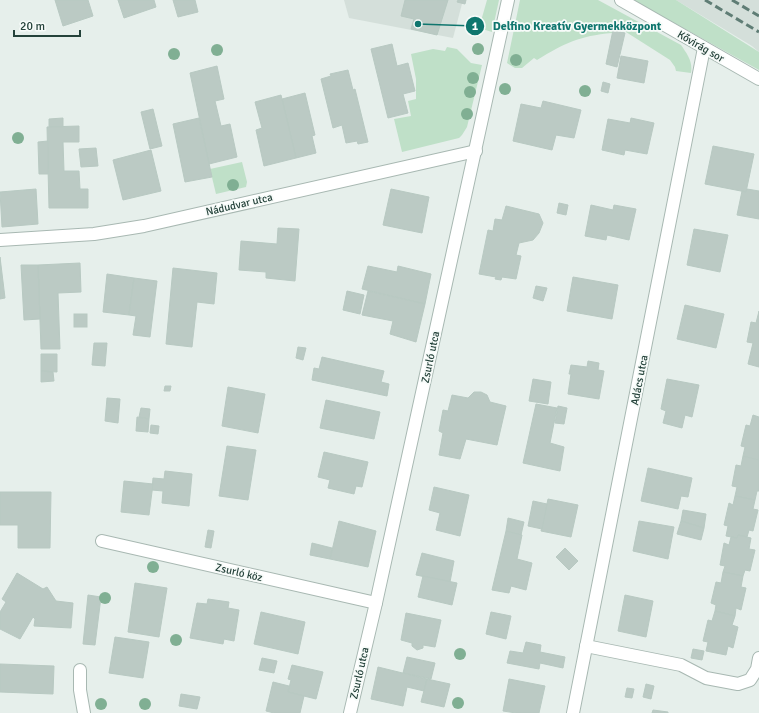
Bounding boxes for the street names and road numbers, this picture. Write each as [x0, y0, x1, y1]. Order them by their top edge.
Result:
street label: Kővirág sor [675, 28, 727, 65]
street label: Nádudvar utca [204, 190, 274, 218]
street label: Zsurló utca [419, 329, 442, 384]
street label: Adács utca [628, 353, 651, 406]
street label: Zsurló köz [214, 561, 264, 584]
street label: Zsurló utca [347, 645, 372, 700]

